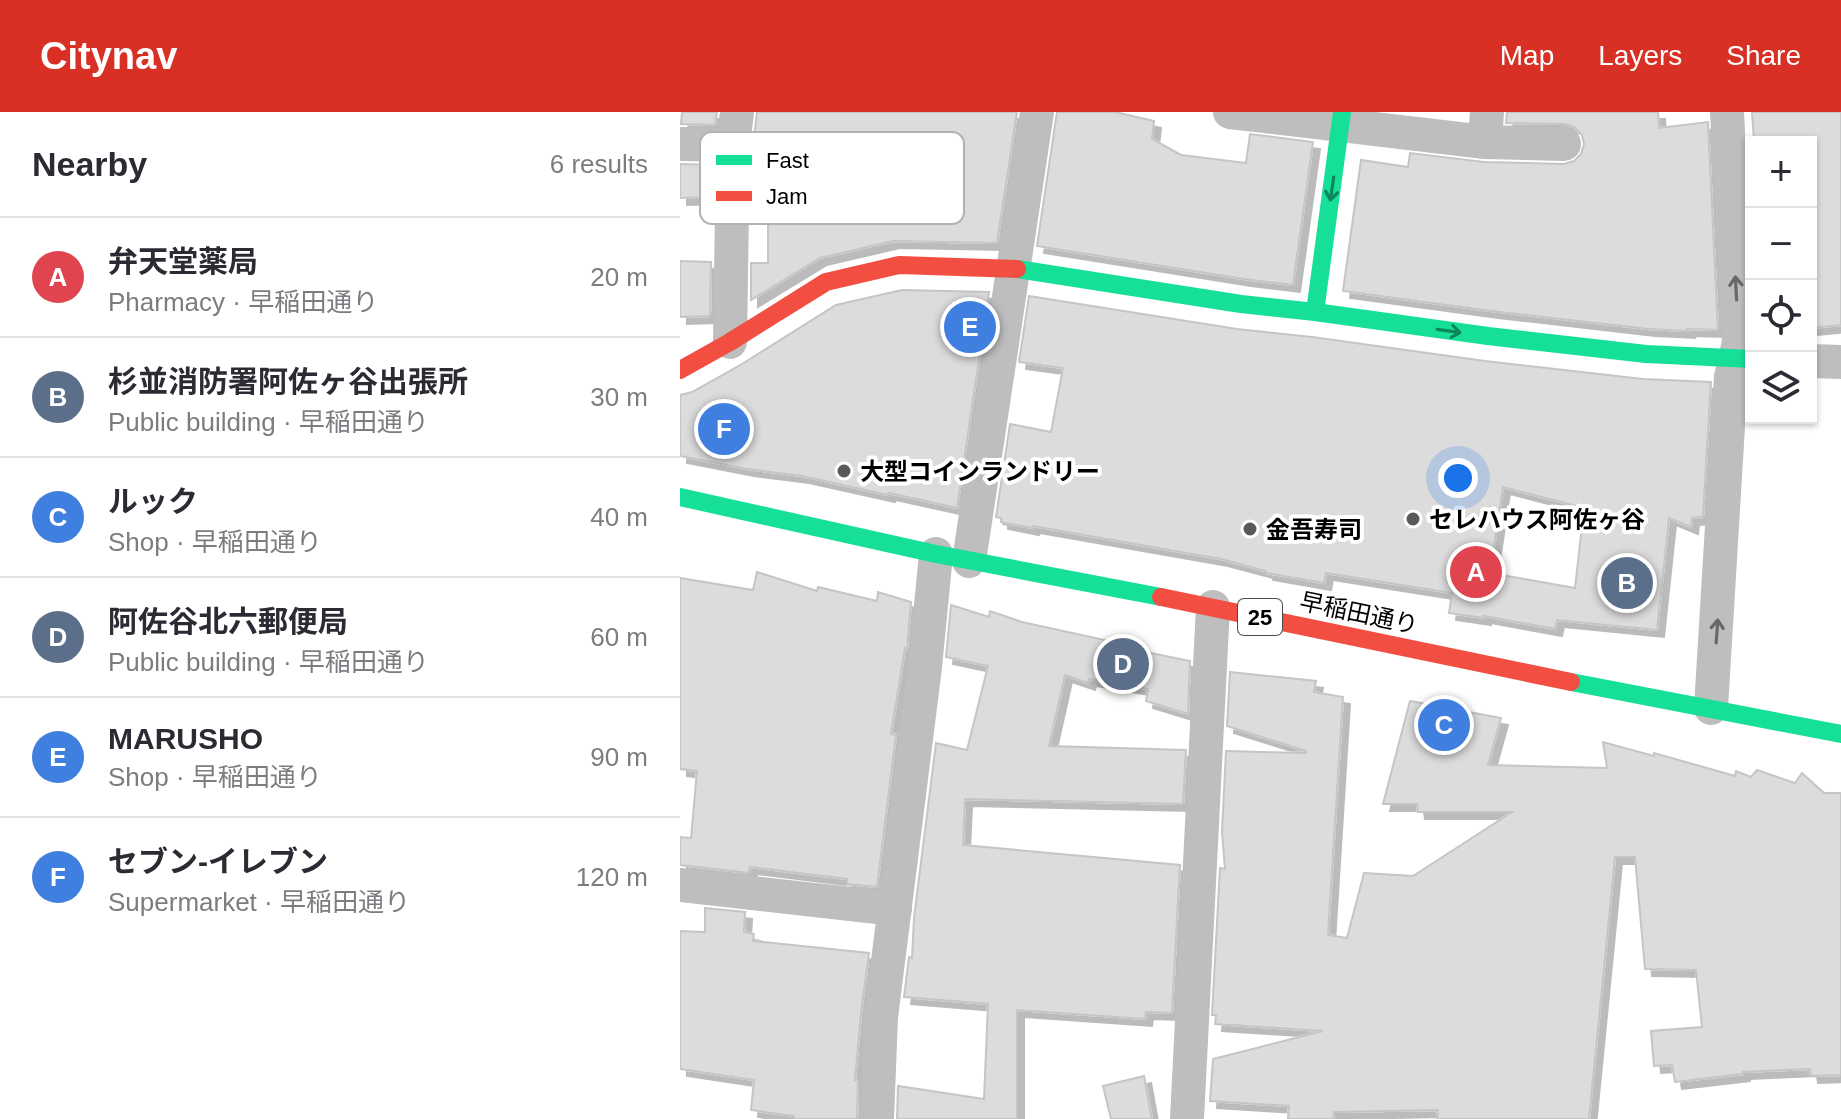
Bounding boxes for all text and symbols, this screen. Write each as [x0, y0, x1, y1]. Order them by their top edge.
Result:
text: Citynav [40, 35, 177, 77]
text: Map [1500, 40, 1554, 71]
text: Layers [1598, 40, 1682, 71]
text: Share [1726, 40, 1801, 71]
legend [700, 132, 964, 224]
map controls [1745, 136, 1817, 424]
button: + [1745, 136, 1817, 208]
text: Nearby [32, 145, 147, 183]
text: Fast [766, 148, 809, 173]
text: 6 results [550, 149, 648, 179]
one-way arrow [1324, 176, 1339, 201]
text: Jam [766, 184, 808, 209]
button: − [1745, 208, 1817, 280]
text: 弁天堂薬局 [108, 245, 258, 278]
text: A [49, 262, 67, 292]
text: 20 m [590, 262, 648, 292]
one-way arrow [1728, 275, 1743, 302]
button: locate [1745, 280, 1817, 352]
text: Pharmacy · 早稲田通り [108, 287, 378, 317]
pin: E [944, 297, 996, 357]
one-way arrow [1436, 324, 1462, 339]
button: layers [1745, 352, 1817, 424]
text: 杉並消防署阿佐ヶ谷出張所 [108, 365, 468, 398]
text: B [49, 382, 67, 412]
text: 30 m [590, 382, 648, 412]
pin: F [698, 399, 750, 459]
text: Public building · 早稲田通り [108, 407, 429, 437]
place label: 大型コインランドリー [860, 458, 1100, 485]
your location [1438, 458, 1478, 498]
marker: 大型コインランドリー [835, 462, 853, 480]
text: ルック [108, 485, 198, 518]
text: C [49, 502, 67, 532]
text: 40 m [590, 502, 648, 532]
place label: セレハウス阿佐ヶ谷 [1429, 506, 1645, 533]
marker: セレハウス阿佐ヶ谷 [1404, 510, 1422, 528]
place label: 金吾寿司 [1266, 516, 1362, 543]
marker: 金吾寿司 [1241, 520, 1259, 538]
text: Shop · 早稲田通り [108, 527, 322, 557]
pin: A [1450, 542, 1502, 602]
pin: B [1601, 553, 1653, 613]
street label: 早稲田通り [1298, 587, 1420, 639]
road number: 25 [1238, 599, 1282, 635]
text: 阿佐谷北六郵便局 [108, 605, 348, 638]
one-way arrow [1710, 618, 1725, 645]
text: D [49, 622, 67, 652]
text: 60 m [590, 622, 648, 652]
pin: D [1097, 634, 1149, 694]
text: Public building · 早稲田通り [108, 647, 429, 677]
pin: C [1418, 695, 1470, 755]
text: MARUSHO [108, 722, 263, 755]
text: E [49, 742, 67, 772]
text: 90 m [590, 742, 648, 772]
text: Shop · 早稲田通り [108, 762, 322, 792]
text: セブン-イレブン [108, 845, 328, 878]
text: F [50, 862, 66, 892]
text: 120 m [576, 862, 648, 892]
text: Supermarket · 早稲田通り [108, 887, 410, 917]

